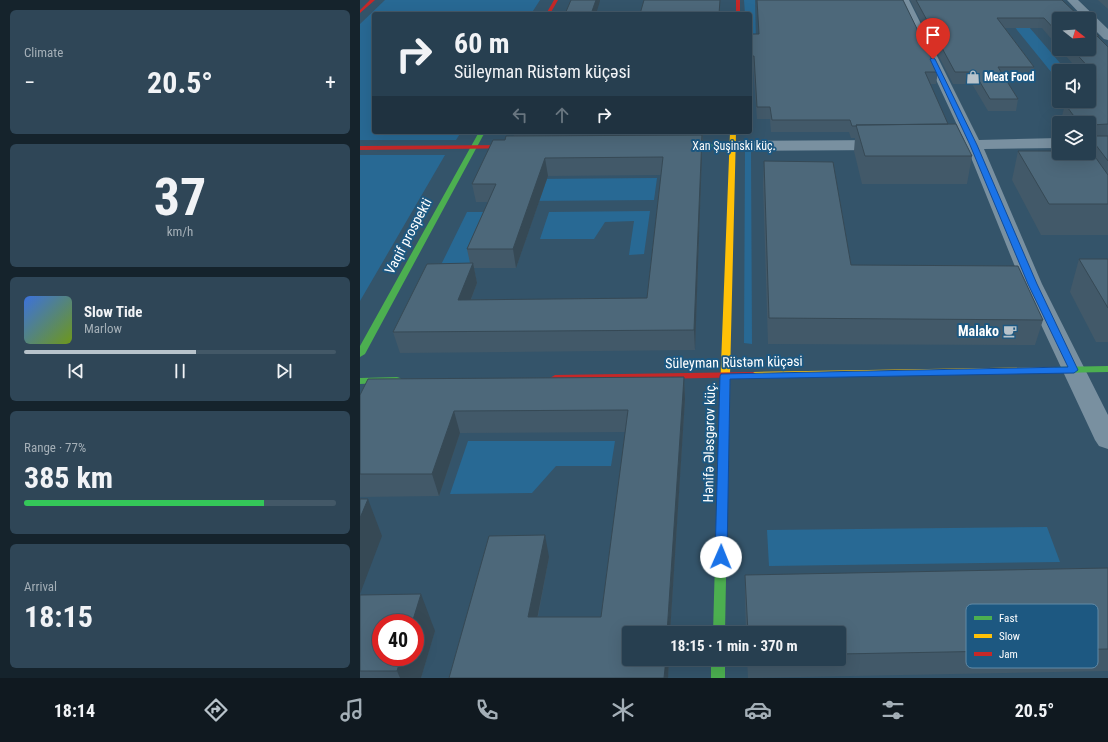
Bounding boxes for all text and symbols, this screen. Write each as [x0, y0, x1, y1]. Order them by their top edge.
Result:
north arrow [1052, 12, 1096, 56]
map controls [1052, 12, 1096, 160]
pin [916, 18, 950, 59]
icon: arrive [922, 24, 944, 46]
text: 60 m [454, 27, 510, 60]
icon: right [388, 28, 440, 80]
text: Climate [24, 45, 63, 60]
text: Süleyman Rüstəm küçəsi [454, 61, 631, 82]
button: sound [1052, 64, 1096, 108]
text: 20.5° [147, 65, 213, 100]
shop icon: Meat Food [965, 69, 981, 85]
text: − [24, 70, 35, 95]
text: + [325, 70, 336, 95]
place label: Meat Food [984, 70, 1034, 84]
icon: left [509, 104, 531, 126]
icon: ahead [551, 104, 573, 126]
icon: right [593, 104, 615, 126]
button: layers [1052, 116, 1096, 160]
street label: Xan Şuşinski küç. [692, 139, 776, 153]
text: 37 [154, 167, 206, 228]
street label: Vaqif prospekti [381, 195, 435, 277]
text: km/h [167, 224, 193, 239]
text: Slow Tide [84, 303, 142, 321]
text: Marlow [84, 321, 122, 336]
place label: Malako [958, 323, 999, 339]
cafe icon: Malako [1002, 323, 1018, 339]
street label: Süleyman Rüstəm küçəsi [665, 353, 803, 371]
icon: previous [65, 360, 87, 382]
icon: pause [169, 360, 191, 382]
icon: next [273, 360, 295, 382]
street label: Hənifə Ələsgərov küç. [700, 381, 718, 503]
text: Range · 77% [24, 440, 86, 455]
text: 385 km [24, 460, 113, 495]
position arrow [700, 536, 742, 578]
text: Arrival [24, 579, 57, 594]
text: 18:15 [24, 599, 93, 634]
legend [966, 604, 1098, 668]
text: Fast [999, 612, 1018, 625]
speed limit sign: 40 [372, 614, 424, 666]
text: Slow [999, 630, 1020, 643]
text: 18:15 · 1 min · 370 m [670, 637, 798, 655]
text: Jam [999, 648, 1018, 661]
icon: directions [202, 696, 230, 724]
icon: music [338, 696, 366, 724]
icon: phone [473, 696, 501, 724]
icon: climate [609, 696, 637, 724]
icon: car [744, 696, 772, 724]
icon: filters [879, 696, 907, 724]
text: 18:14 [54, 700, 95, 721]
text: 20.5° [1015, 700, 1054, 721]

